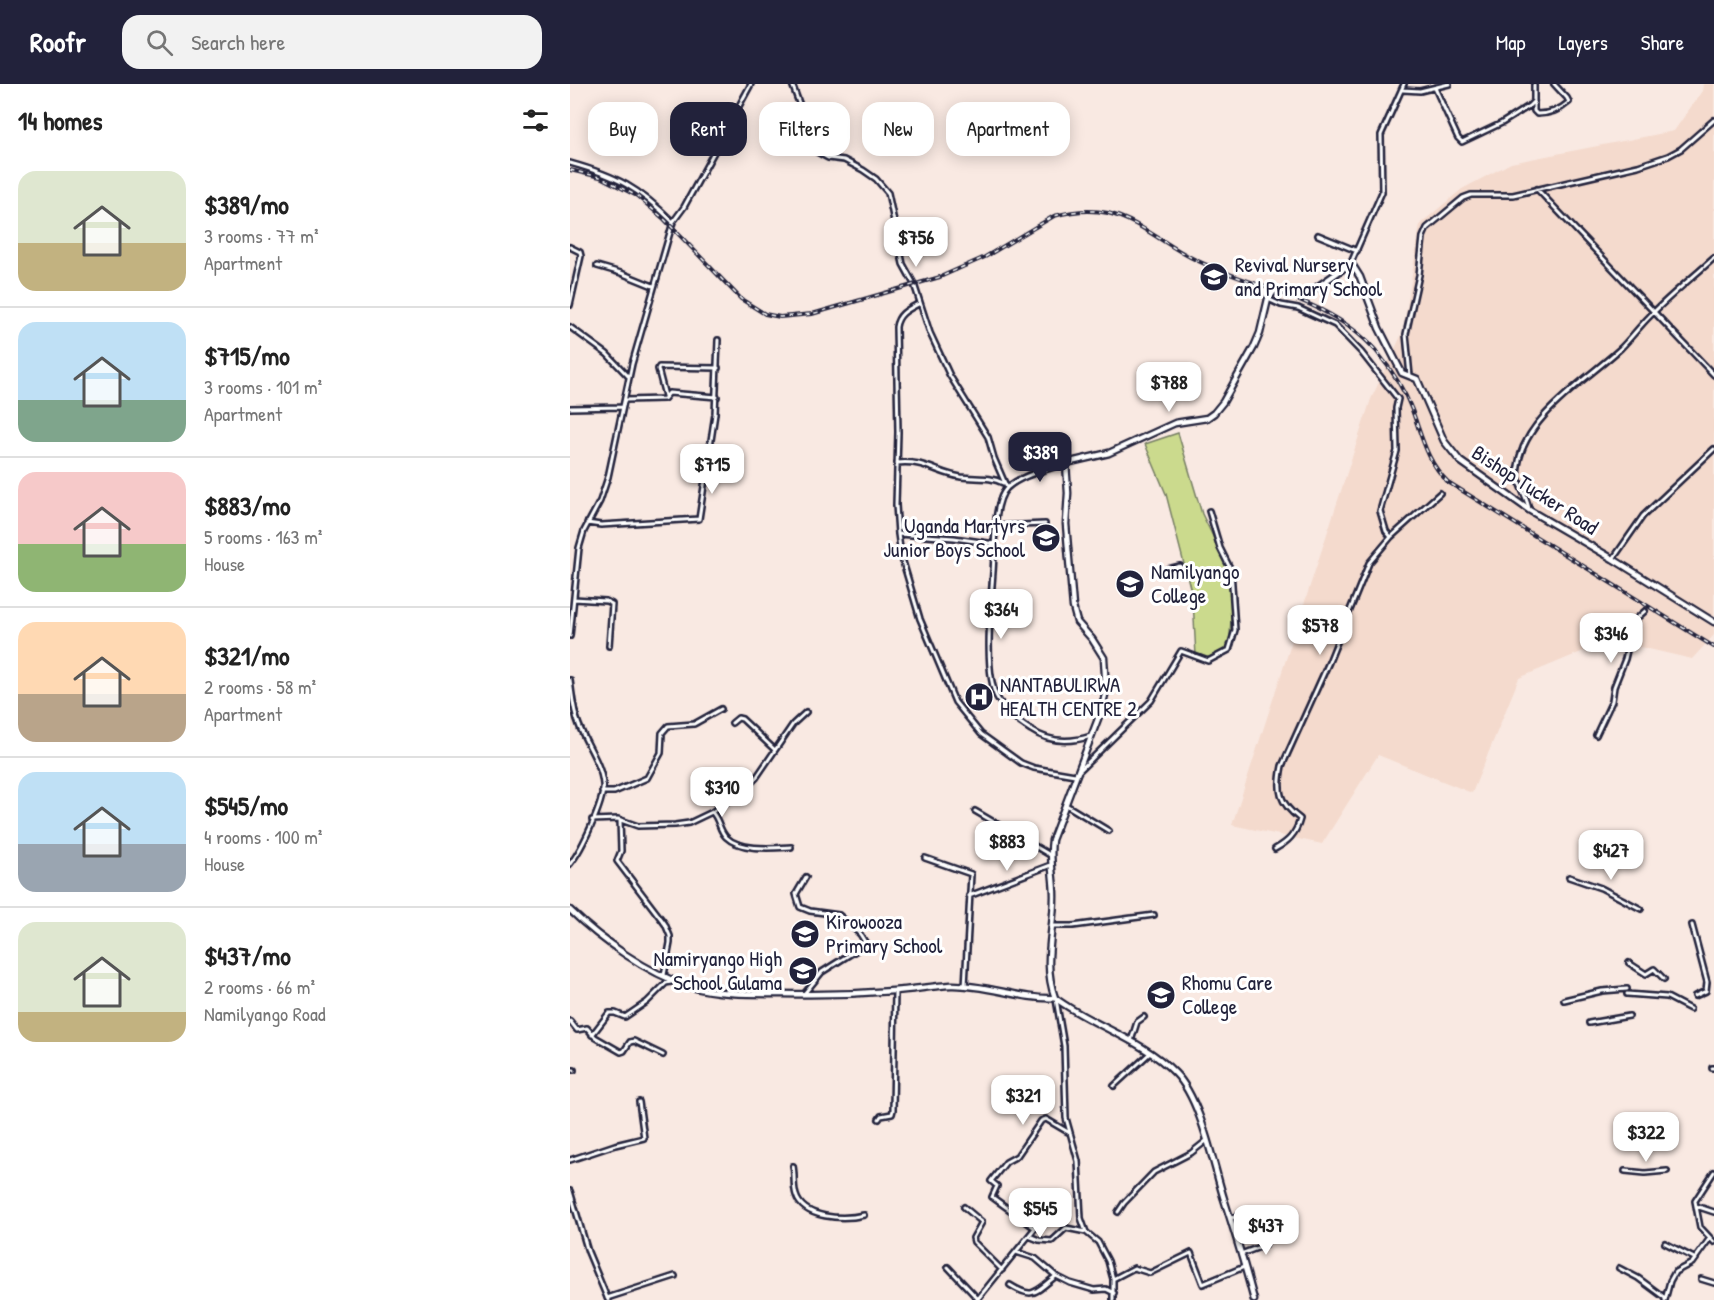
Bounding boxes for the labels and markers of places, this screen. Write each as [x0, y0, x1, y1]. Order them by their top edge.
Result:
pin: $756 [880, 217, 952, 268]
place label: Revival Nursery and Primary School [1235, 250, 1382, 303]
school or university icon: Revival Nursery and Primary School [1198, 261, 1230, 293]
pin: $788 [1133, 362, 1205, 413]
pin: $389 [1004, 432, 1076, 483]
pin: $715 [676, 444, 748, 495]
place label: Uganda Martyrs Junior Boys School [883, 511, 1025, 564]
school or university icon: Uganda Martyrs Junior Boys School [1030, 522, 1062, 554]
place label: Namilyango College [1151, 557, 1239, 610]
school or university icon: Namilyango College [1114, 568, 1146, 600]
pin: $364 [965, 589, 1037, 640]
pin: $578 [1284, 605, 1356, 656]
pin: $346 [1575, 613, 1647, 664]
place label: NANTABULIRWA HEALTH CENTRE 2 [1000, 670, 1137, 723]
hospital icon: NANTABULIRWA HEALTH CENTRE 2 [963, 681, 995, 713]
pin: $310 [686, 767, 758, 818]
pin: $883 [971, 821, 1043, 872]
pin: $427 [1575, 830, 1647, 881]
place label: Kirowooza Primary School [826, 907, 943, 960]
school or university icon: Kirowooza Primary School [789, 918, 821, 950]
place label: Namiryango High School Gulama [654, 944, 782, 997]
school or university icon: Namiryango High School Gulama [787, 955, 819, 987]
place label: Rhomu Care College [1182, 968, 1273, 1021]
school or university icon: Rhomu Care College [1145, 979, 1177, 1011]
pin: $321 [987, 1075, 1059, 1126]
pin: $322 [1610, 1112, 1682, 1163]
pin: $545 [1004, 1188, 1076, 1239]
pin: $437 [1230, 1205, 1302, 1256]

